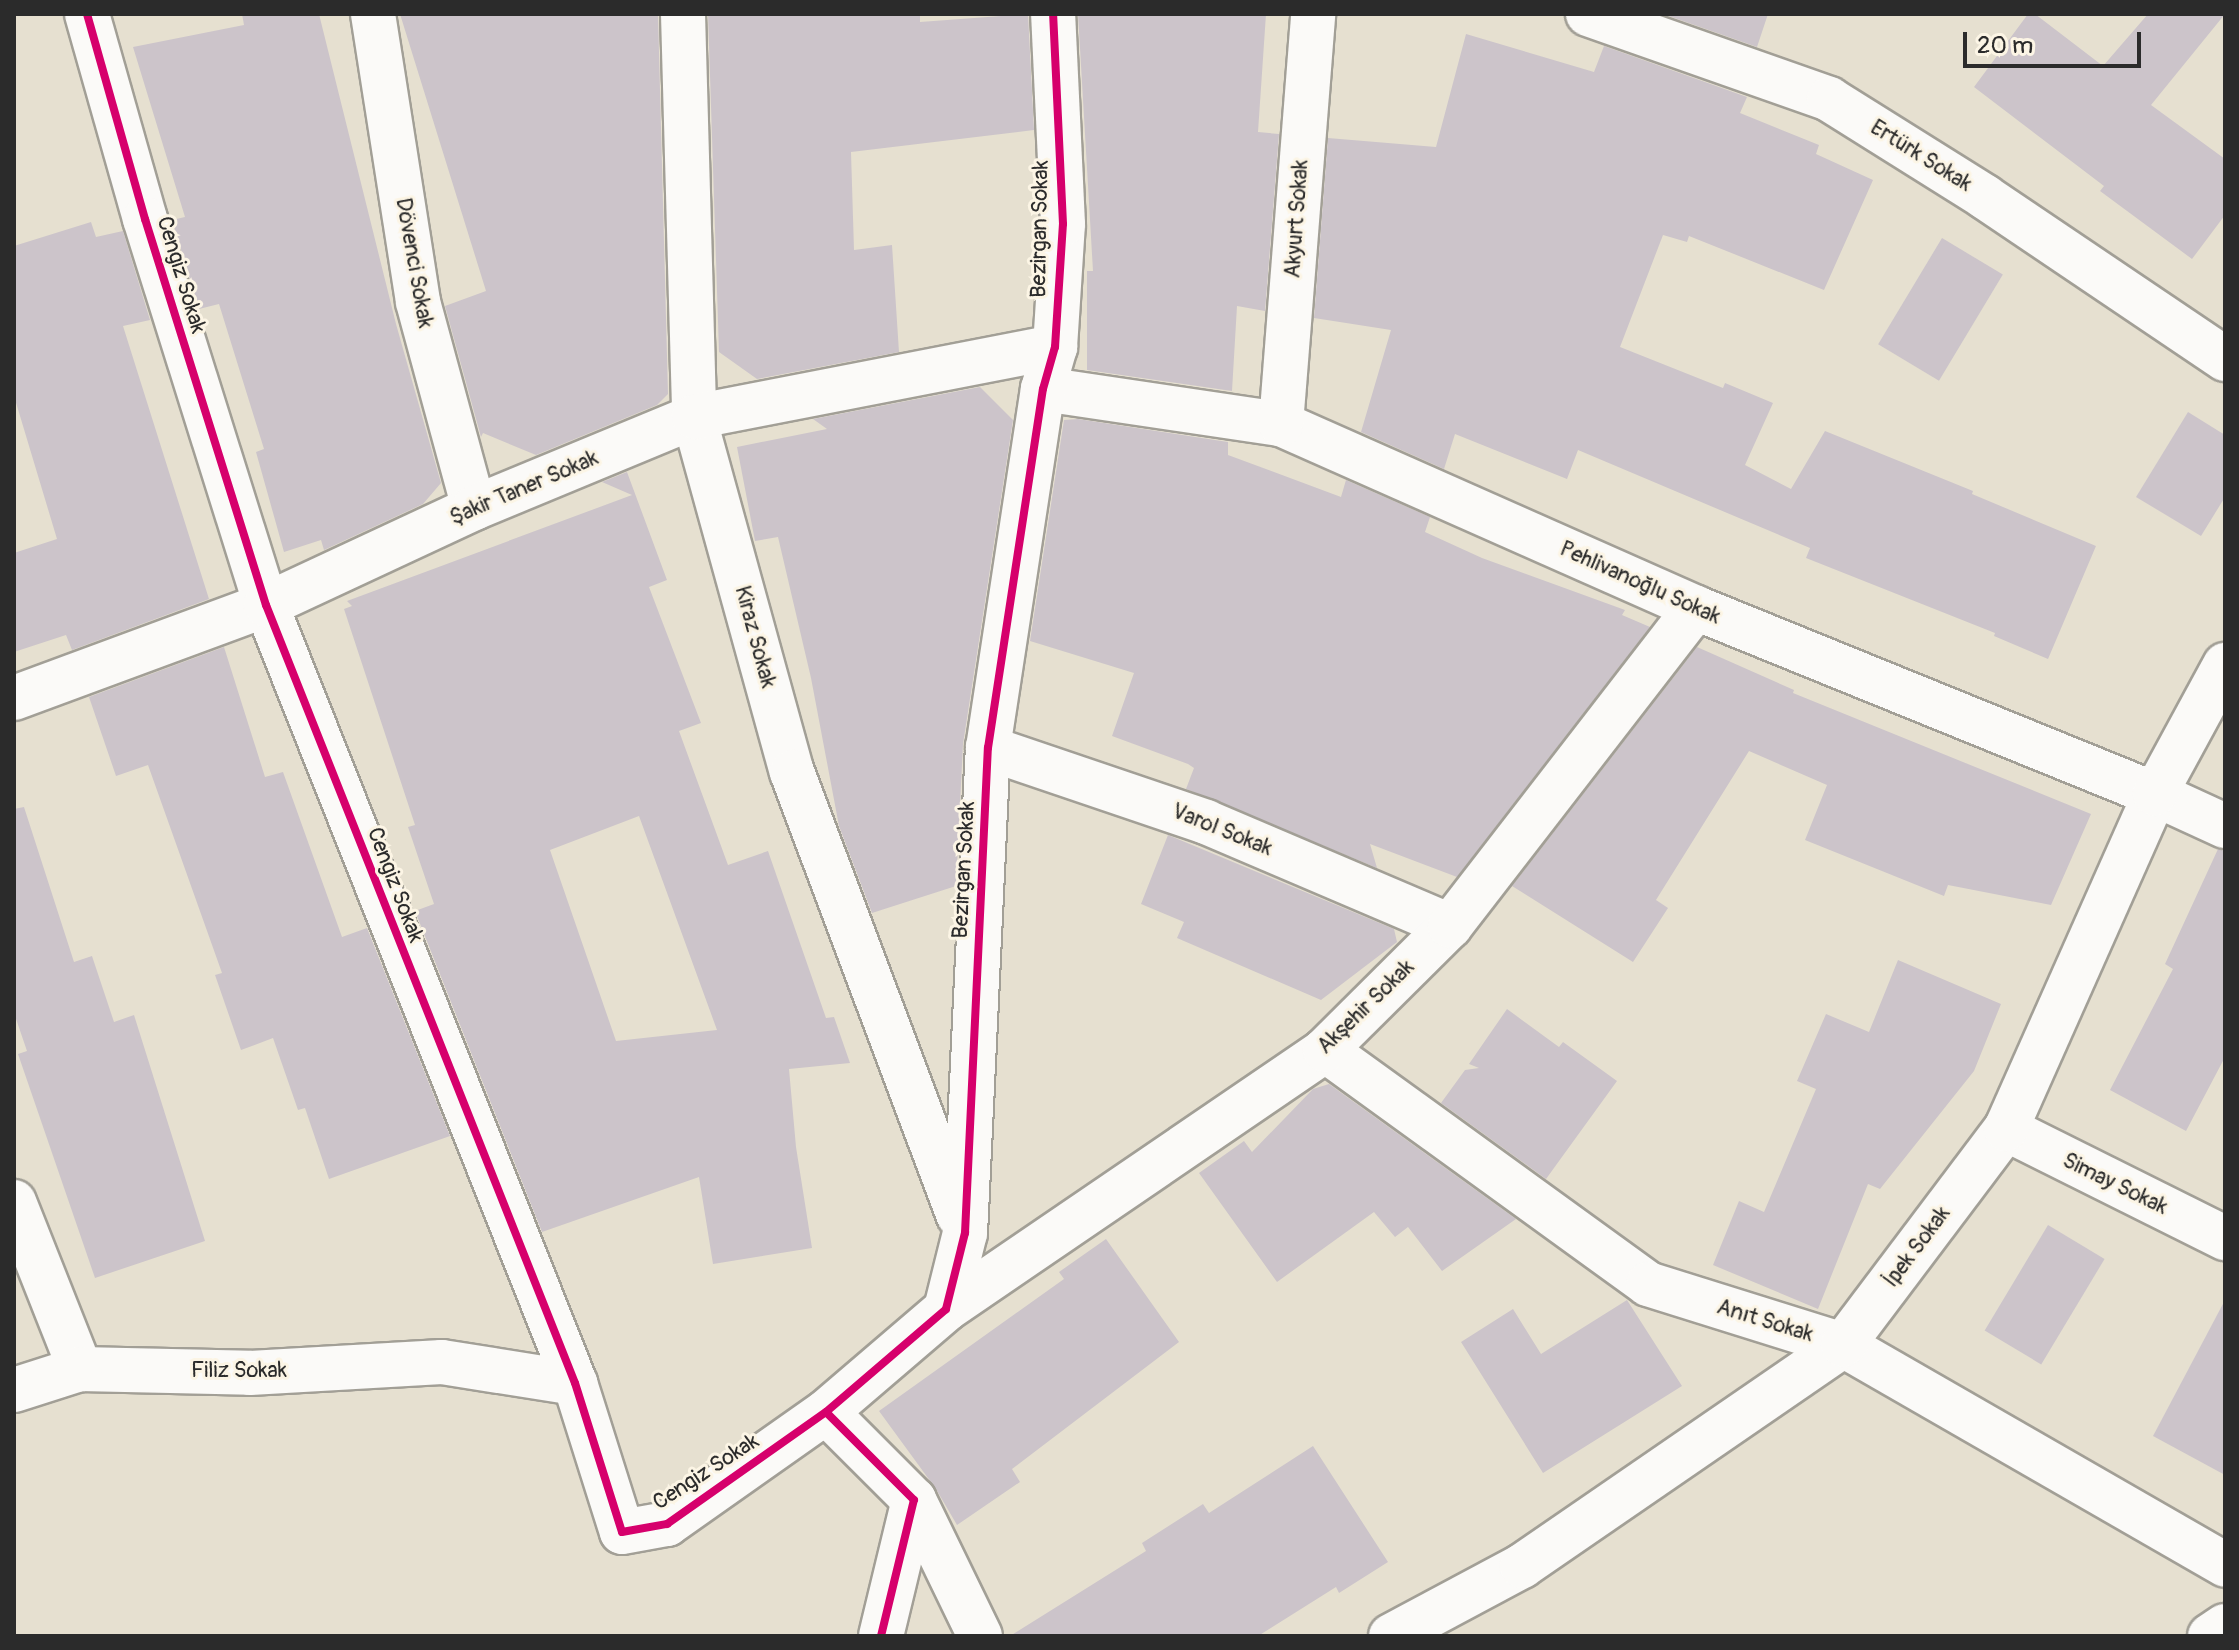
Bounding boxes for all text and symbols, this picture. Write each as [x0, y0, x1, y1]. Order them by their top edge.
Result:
scale bar [1967, 16, 2145, 66]
text: 20 m [1977, 31, 2033, 60]
street label: Ertürk Sokak [1865, 114, 1977, 198]
street label: Akyurt Sokak [1280, 159, 1314, 279]
street label: Bezirgan Sokak [1026, 160, 1054, 298]
street label: Dövenci Sokak [390, 196, 438, 330]
street label: Cengiz Sokak [151, 213, 211, 337]
street label: Şakir Taner Sokak [446, 445, 602, 531]
street label: Pehlivanoğlu Sokak [1556, 536, 1724, 630]
street label: Kiraz Sokak [729, 583, 781, 691]
street label: Varol Sokak [1168, 798, 1276, 862]
street label: Bezirgan Sokak [947, 801, 981, 939]
street label: Cengiz Sokak [361, 824, 429, 946]
street label: Akşehir Sokak [1312, 954, 1420, 1060]
street label: Simay Sokak [2058, 1147, 2172, 1221]
street label: İpek Sokak [1878, 1201, 1956, 1293]
street label: Anıt Sokak [1714, 1294, 1816, 1348]
street label: Filiz Sokak [191, 1358, 287, 1384]
street label: Cengiz Sokak [648, 1428, 764, 1516]

